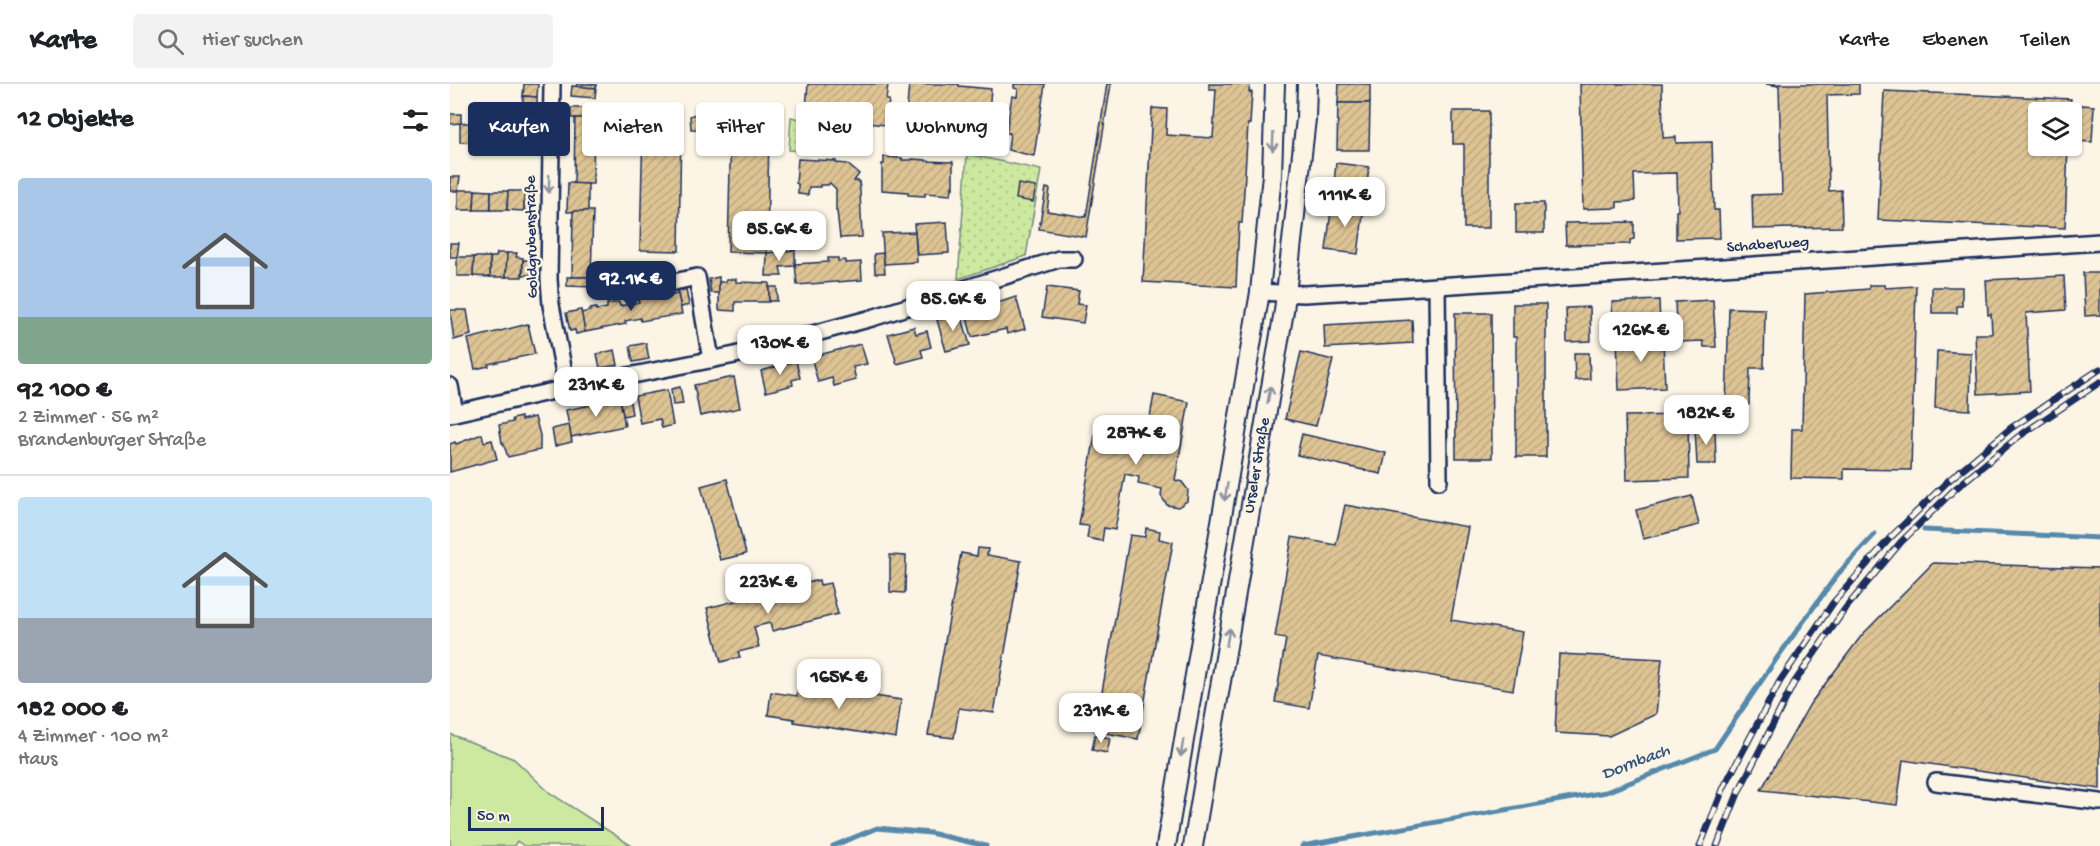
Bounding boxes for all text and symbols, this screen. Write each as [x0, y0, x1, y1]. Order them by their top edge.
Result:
search box [133, 14, 553, 68]
text: Karte [30, 25, 97, 58]
icon: search [154, 25, 187, 58]
text: Hier suchen [202, 28, 303, 54]
text: Karte [1839, 29, 1889, 54]
text: Ebenen [1922, 29, 1988, 54]
text: Teilen [2021, 29, 2070, 54]
chip: Kaufen [468, 102, 570, 156]
chip: Mieten [582, 102, 684, 156]
chip: Filter [696, 102, 784, 156]
chip: Neu [796, 102, 873, 156]
chip: Wohnung [885, 102, 1009, 156]
map controls [2028, 102, 2082, 156]
button: layers [2028, 102, 2082, 156]
icon: filters [399, 104, 432, 137]
text: 12 Objekte [18, 105, 133, 136]
one-way arrow [1268, 132, 1279, 152]
one-way arrow [543, 174, 555, 194]
street label: Goldgrubenstraße [522, 175, 544, 299]
pin: 111K € [1296, 177, 1394, 228]
text: 111K € [1319, 185, 1371, 208]
pin: 85.6K € [724, 211, 834, 262]
icon: home [171, 217, 279, 325]
text: 85.6K € [746, 219, 812, 242]
street label: Schaberweg [1726, 234, 1810, 258]
pin: 92.1K € [576, 261, 686, 312]
text: 92.1K € [600, 269, 662, 292]
pin: 85.6K € [898, 281, 1008, 332]
text: 85.6K € [920, 289, 986, 312]
pin: 126K € [1592, 312, 1690, 363]
text: 126K € [1613, 320, 1669, 343]
pin: 130K € [731, 325, 829, 376]
text: 130K € [751, 333, 809, 356]
pin: 231K € [547, 367, 645, 418]
text: 231K € [568, 375, 624, 398]
text: 92 100 € [18, 376, 112, 407]
one-way arrow [1264, 386, 1275, 406]
pin: 182K € [1657, 395, 1755, 446]
text: 182K € [1678, 403, 1734, 426]
text: 2 Zimmer · 56 m² [18, 407, 159, 430]
pin: 287K € [1087, 415, 1185, 466]
street label: Urseler Straße [1240, 415, 1275, 515]
text: 287K € [1107, 423, 1165, 446]
text: Brandenburger Straße [18, 430, 206, 453]
one-way arrow [1220, 482, 1231, 502]
icon: home [171, 536, 279, 644]
pin: 223K € [719, 564, 817, 615]
text: 223K € [739, 572, 797, 595]
one-way arrow [1222, 628, 1233, 647]
pin: 165K € [790, 659, 888, 710]
text: 165K € [811, 667, 867, 690]
pin: 231K € [1052, 693, 1150, 744]
text: 182 000 € [18, 695, 128, 726]
text: 231K € [1073, 701, 1129, 724]
text: 4 Zimmer · 100 m² [18, 726, 169, 749]
one-way arrow [1176, 738, 1187, 758]
water label: Dornbach [1599, 740, 1673, 786]
text: Haus [18, 749, 57, 772]
scale bar [468, 804, 604, 832]
text: 50 m [477, 808, 510, 827]

